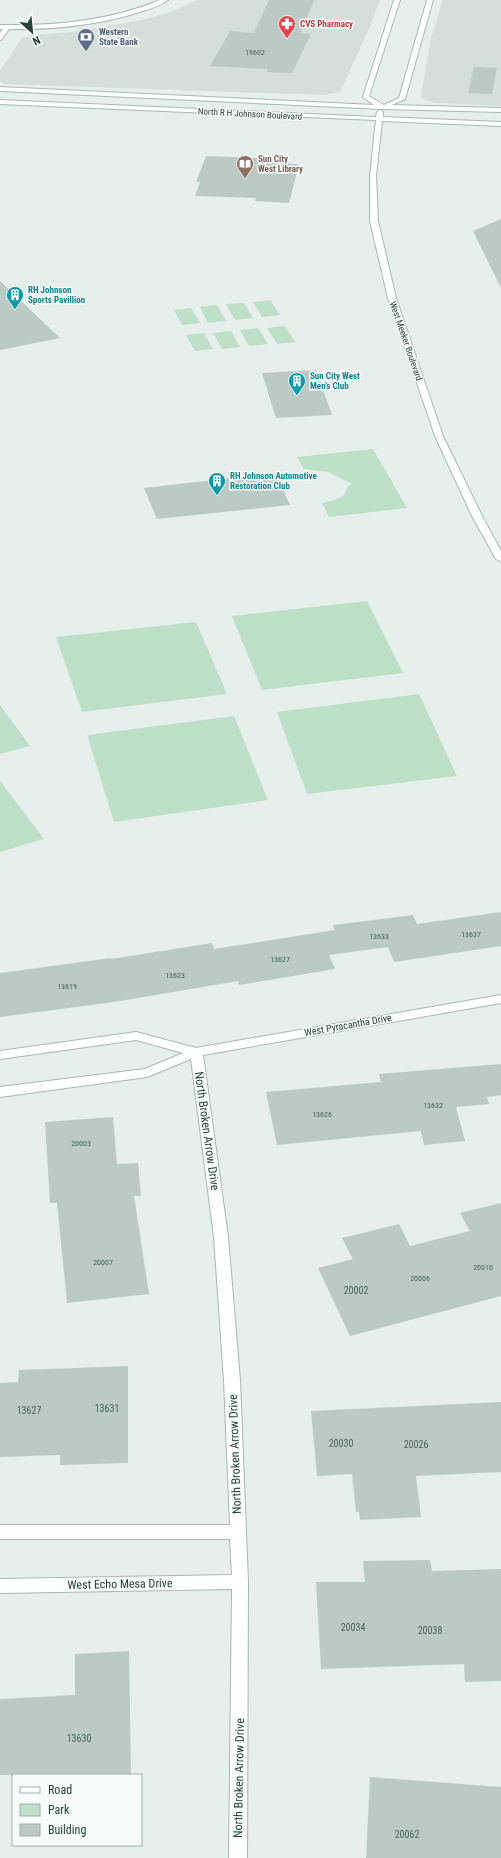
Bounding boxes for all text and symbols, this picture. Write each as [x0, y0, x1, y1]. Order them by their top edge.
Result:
north arrow [12, 12, 52, 52]
pharmacy icon: CVS Pharmacy [277, 14, 297, 39]
place label: CVS Pharmacy [300, 19, 353, 29]
bank icon: Western State Bank [76, 27, 96, 52]
place label: Western State Bank [99, 27, 139, 47]
text: N [30, 33, 42, 48]
house number: 19602 [245, 48, 265, 57]
street label: North R H Johnson Boulevard [198, 106, 302, 122]
library icon: Sun City West Library [235, 154, 255, 179]
place label: Sun City West Library [258, 154, 303, 174]
building icon: RH Johnson Sports Pavillion [5, 285, 25, 310]
place label: RH Johnson Sports Pavillion [28, 285, 85, 305]
street label: West Meeker Boulevard [388, 300, 424, 382]
building icon: Sun City West Men's Club [287, 371, 307, 396]
place label: Sun City West Men's Club [310, 371, 360, 391]
building icon: RH Johnson Automotive Restoration Club [207, 471, 227, 496]
place label: RH Johnson Automotive Restoration Club [230, 471, 317, 491]
house number: 13637 [461, 930, 481, 939]
house number: 13633 [369, 932, 389, 941]
house number: 13627 [270, 955, 290, 964]
house number: 13623 [165, 971, 185, 980]
house number: 13619 [57, 982, 77, 991]
street label: West Pyracantha Drive [303, 1012, 393, 1038]
street label: North Broken Arrow Drive [192, 1071, 222, 1192]
house number: 13632 [423, 1101, 443, 1110]
house number: 13626 [312, 1110, 332, 1119]
house number: 20003 [71, 1139, 91, 1148]
house number: 20007 [93, 1258, 113, 1267]
house number: 20010 [473, 1263, 493, 1272]
house number: 20006 [410, 1274, 430, 1283]
house number: 20002 [344, 1285, 368, 1296]
street label: North Broken Arrow Drive [226, 1394, 244, 1514]
house number: 13631 [95, 1403, 119, 1414]
house number: 13627 [17, 1405, 41, 1416]
house number: 20030 [329, 1438, 353, 1449]
house number: 20026 [404, 1439, 428, 1450]
street label: West Echo Mesa Drive [67, 1576, 173, 1592]
house number: 20034 [341, 1622, 365, 1633]
house number: 20038 [418, 1625, 442, 1636]
street label: North Broken Arrow Drive [231, 1718, 247, 1838]
house number: 13630 [67, 1733, 91, 1744]
legend [12, 1774, 142, 1846]
text: Road [48, 1783, 72, 1797]
text: Park [48, 1803, 70, 1817]
text: Building [48, 1823, 86, 1837]
house number: 20062 [395, 1829, 419, 1840]

